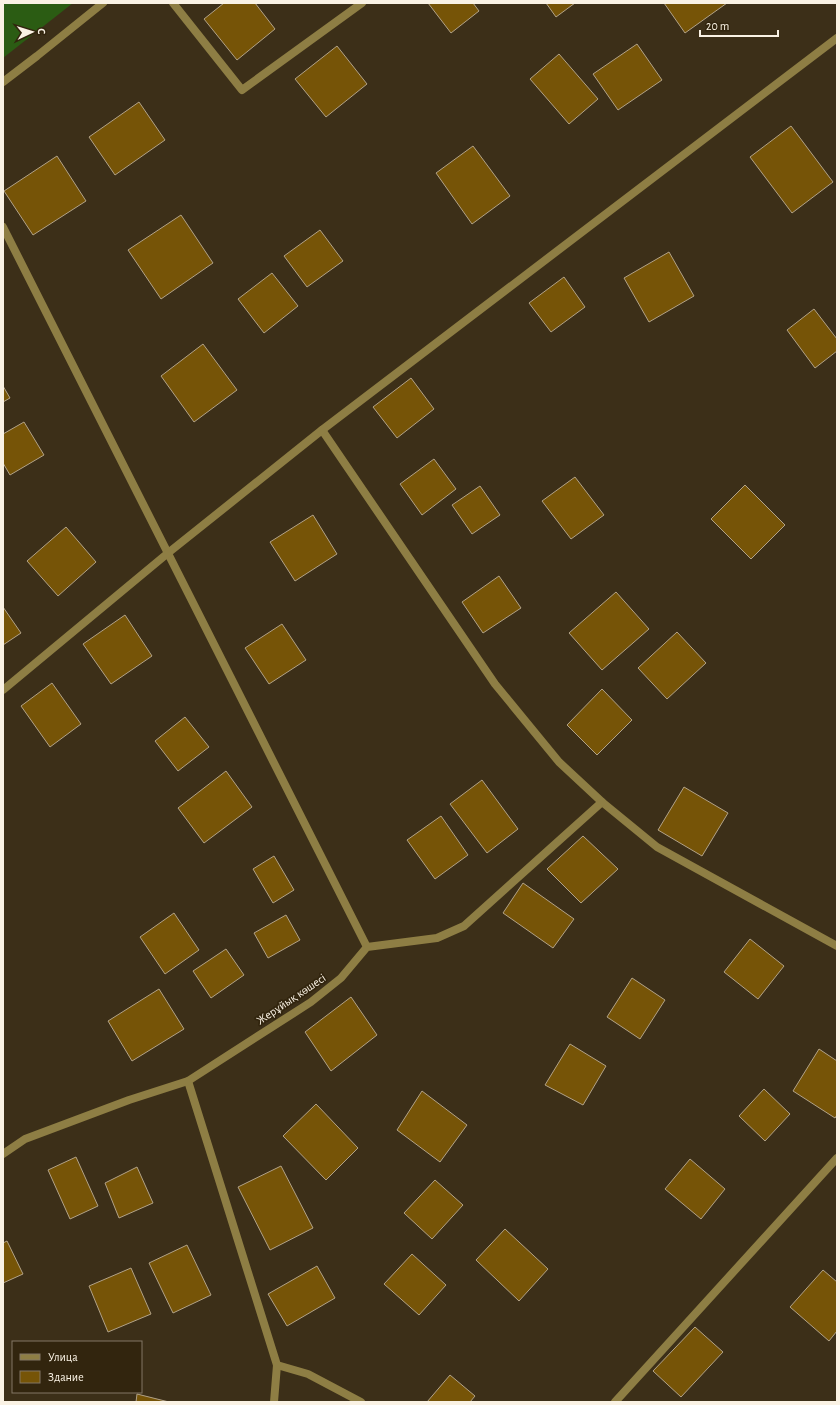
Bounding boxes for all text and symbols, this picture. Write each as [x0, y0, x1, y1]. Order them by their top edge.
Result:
north arrow [12, 12, 52, 52]
scale bar [700, 12, 778, 38]
text: 20 m [706, 20, 729, 32]
text: С [36, 28, 47, 35]
street label: Жерұйық көшесі [254, 971, 328, 1027]
legend [12, 1341, 142, 1393]
text: Улица [48, 1351, 78, 1363]
text: Здание [48, 1371, 84, 1383]

